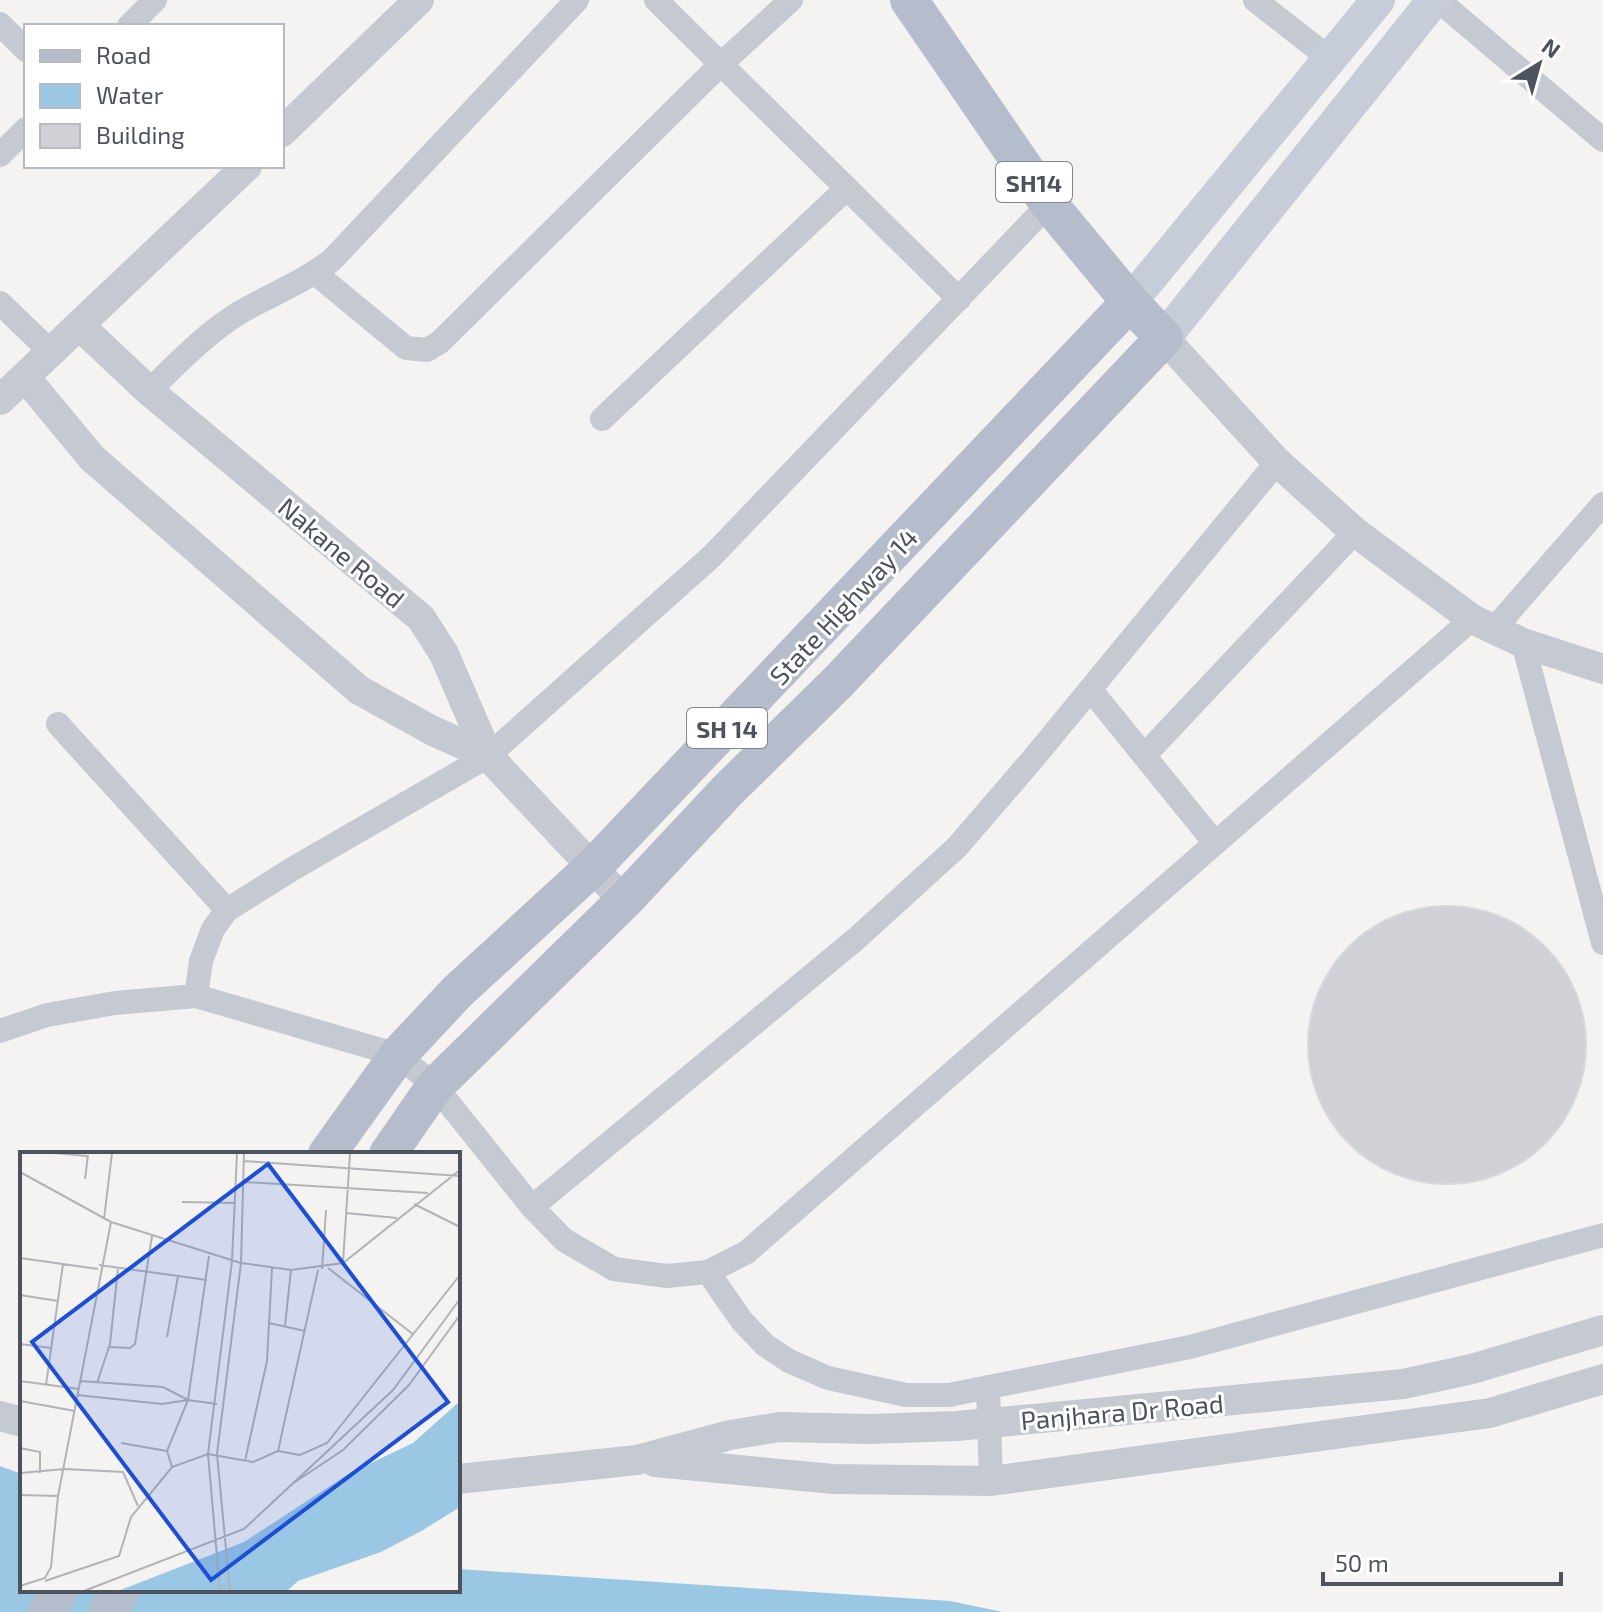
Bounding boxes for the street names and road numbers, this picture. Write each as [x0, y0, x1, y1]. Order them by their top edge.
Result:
road number: SH14 [996, 162, 1072, 202]
street label: Nakane Road [273, 490, 411, 614]
street label: State Highway 14 [763, 521, 923, 691]
road number: SH 14 [687, 708, 767, 748]
street label: Panjhara Dr Road [1019, 1387, 1225, 1435]

